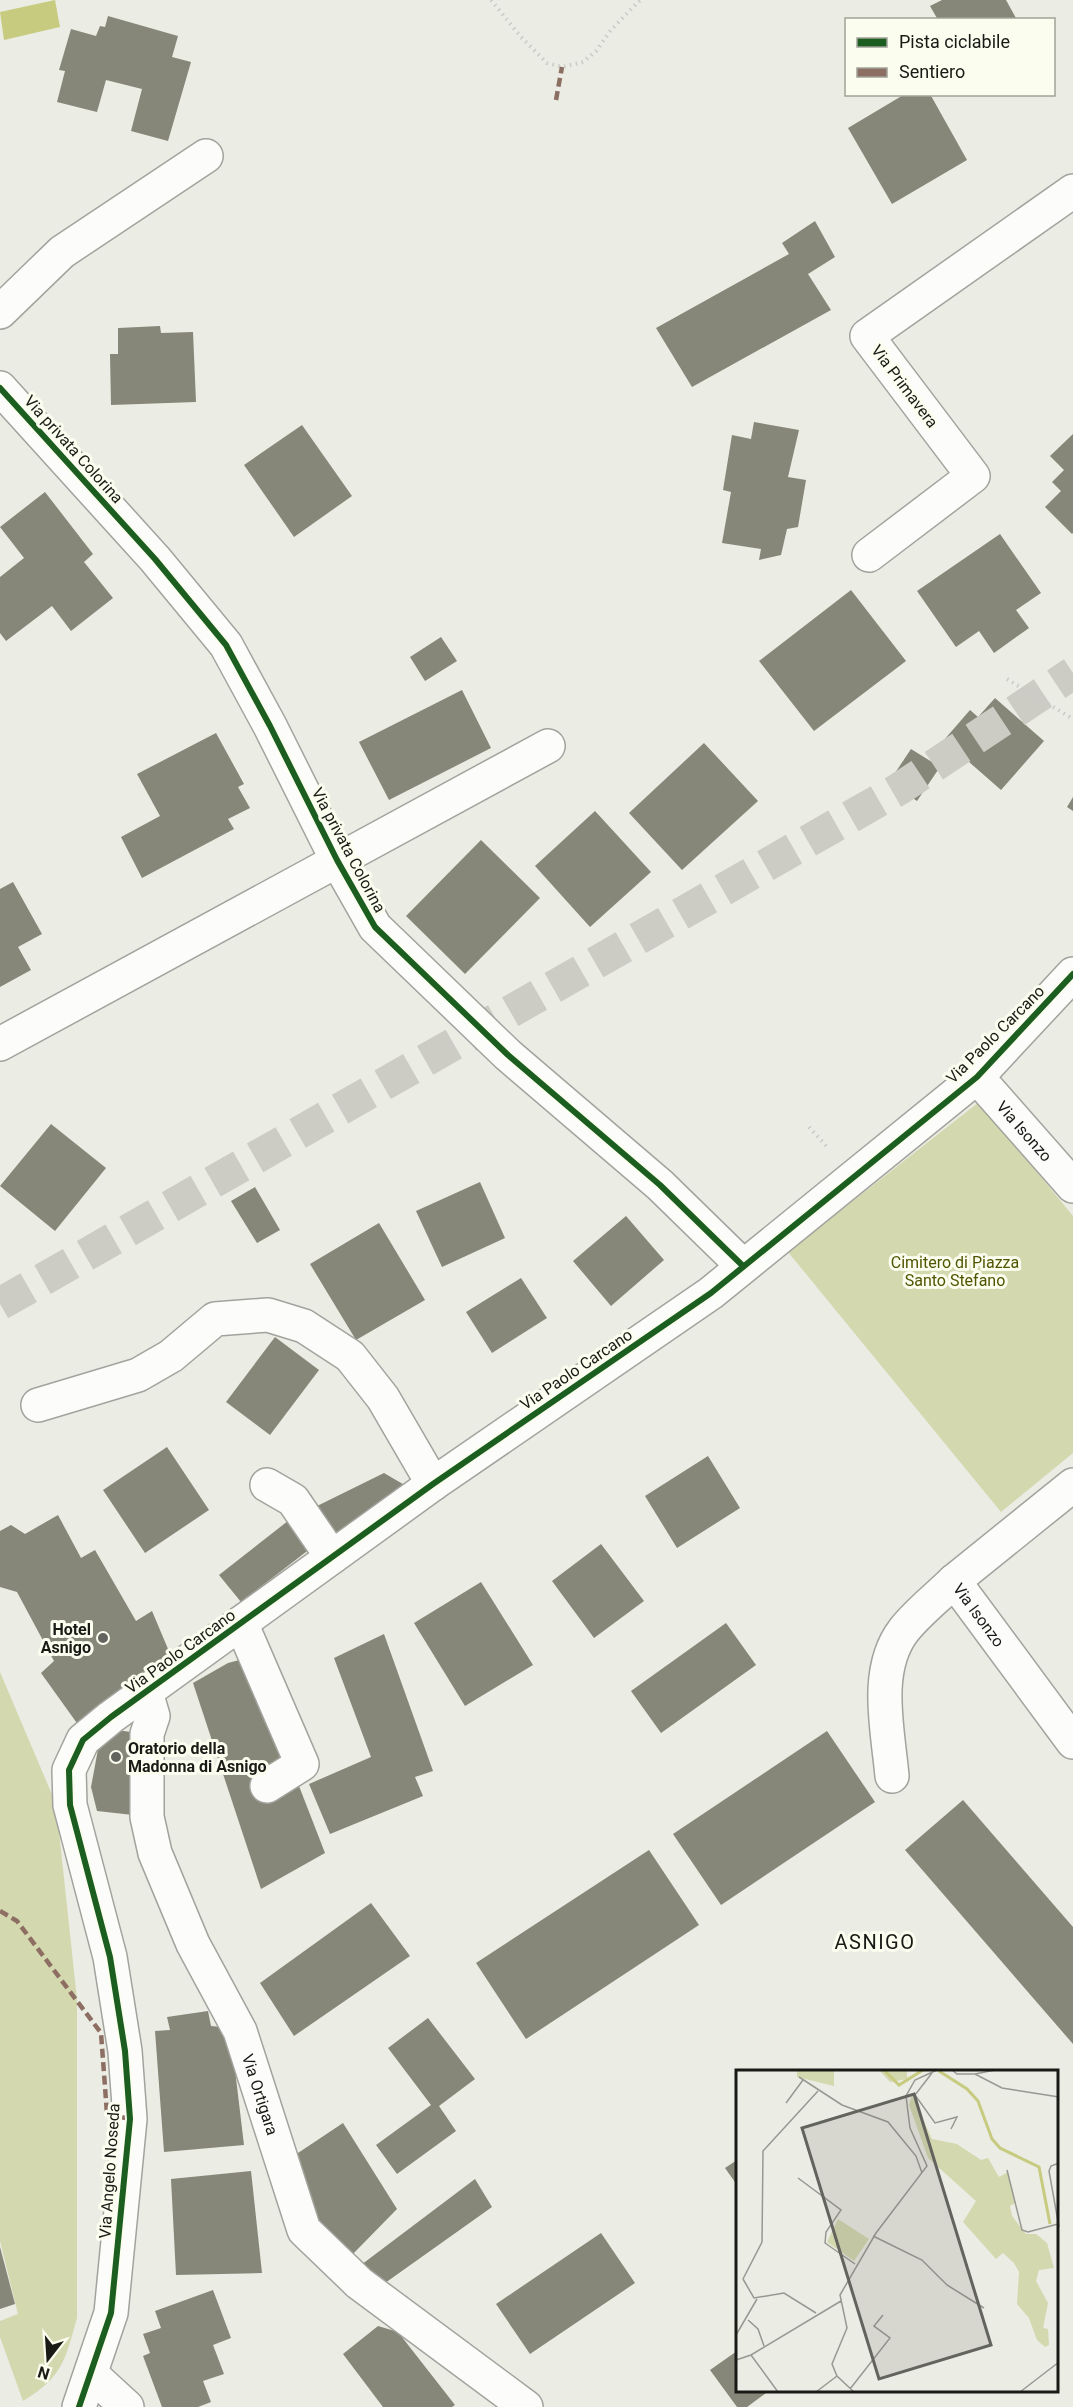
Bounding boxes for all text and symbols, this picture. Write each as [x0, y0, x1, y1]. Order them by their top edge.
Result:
legend [845, 18, 1055, 96]
text: Pista ciclabile [899, 31, 1010, 52]
text: Sentiero [899, 61, 965, 82]
street label: Via Primavera [867, 341, 942, 431]
street label: Via privata Colorina [20, 391, 127, 507]
street label: Via privata Colorina [308, 785, 390, 916]
street label: Via Paolo Carcano [942, 981, 1048, 1087]
street label: Via Isonzo [993, 1097, 1056, 1166]
park label: Cimitero di Piazza Santo Stefano [891, 1253, 1019, 1290]
street label: Via Paolo Carcano [517, 1325, 636, 1414]
street label: Via Isonzo [949, 1580, 1008, 1651]
street label: Via Paolo Carcano [122, 1605, 239, 1698]
place label: Hotel Asnigo [41, 1620, 91, 1657]
marker: Hotel Asnigo [96, 1631, 110, 1645]
place label: Oratorio della Madonna di Asnigo [128, 1739, 267, 1776]
marker: Oratorio della Madonna di Asnigo [109, 1750, 123, 1764]
district label: ASNIGO [834, 1930, 916, 1954]
street label: Via Ortigara [238, 2052, 282, 2138]
inset map [736, 2070, 1058, 2392]
street label: Via Angelo Noseda [95, 2103, 124, 2239]
north arrow [18, 2329, 78, 2389]
text: N [36, 2362, 52, 2384]

